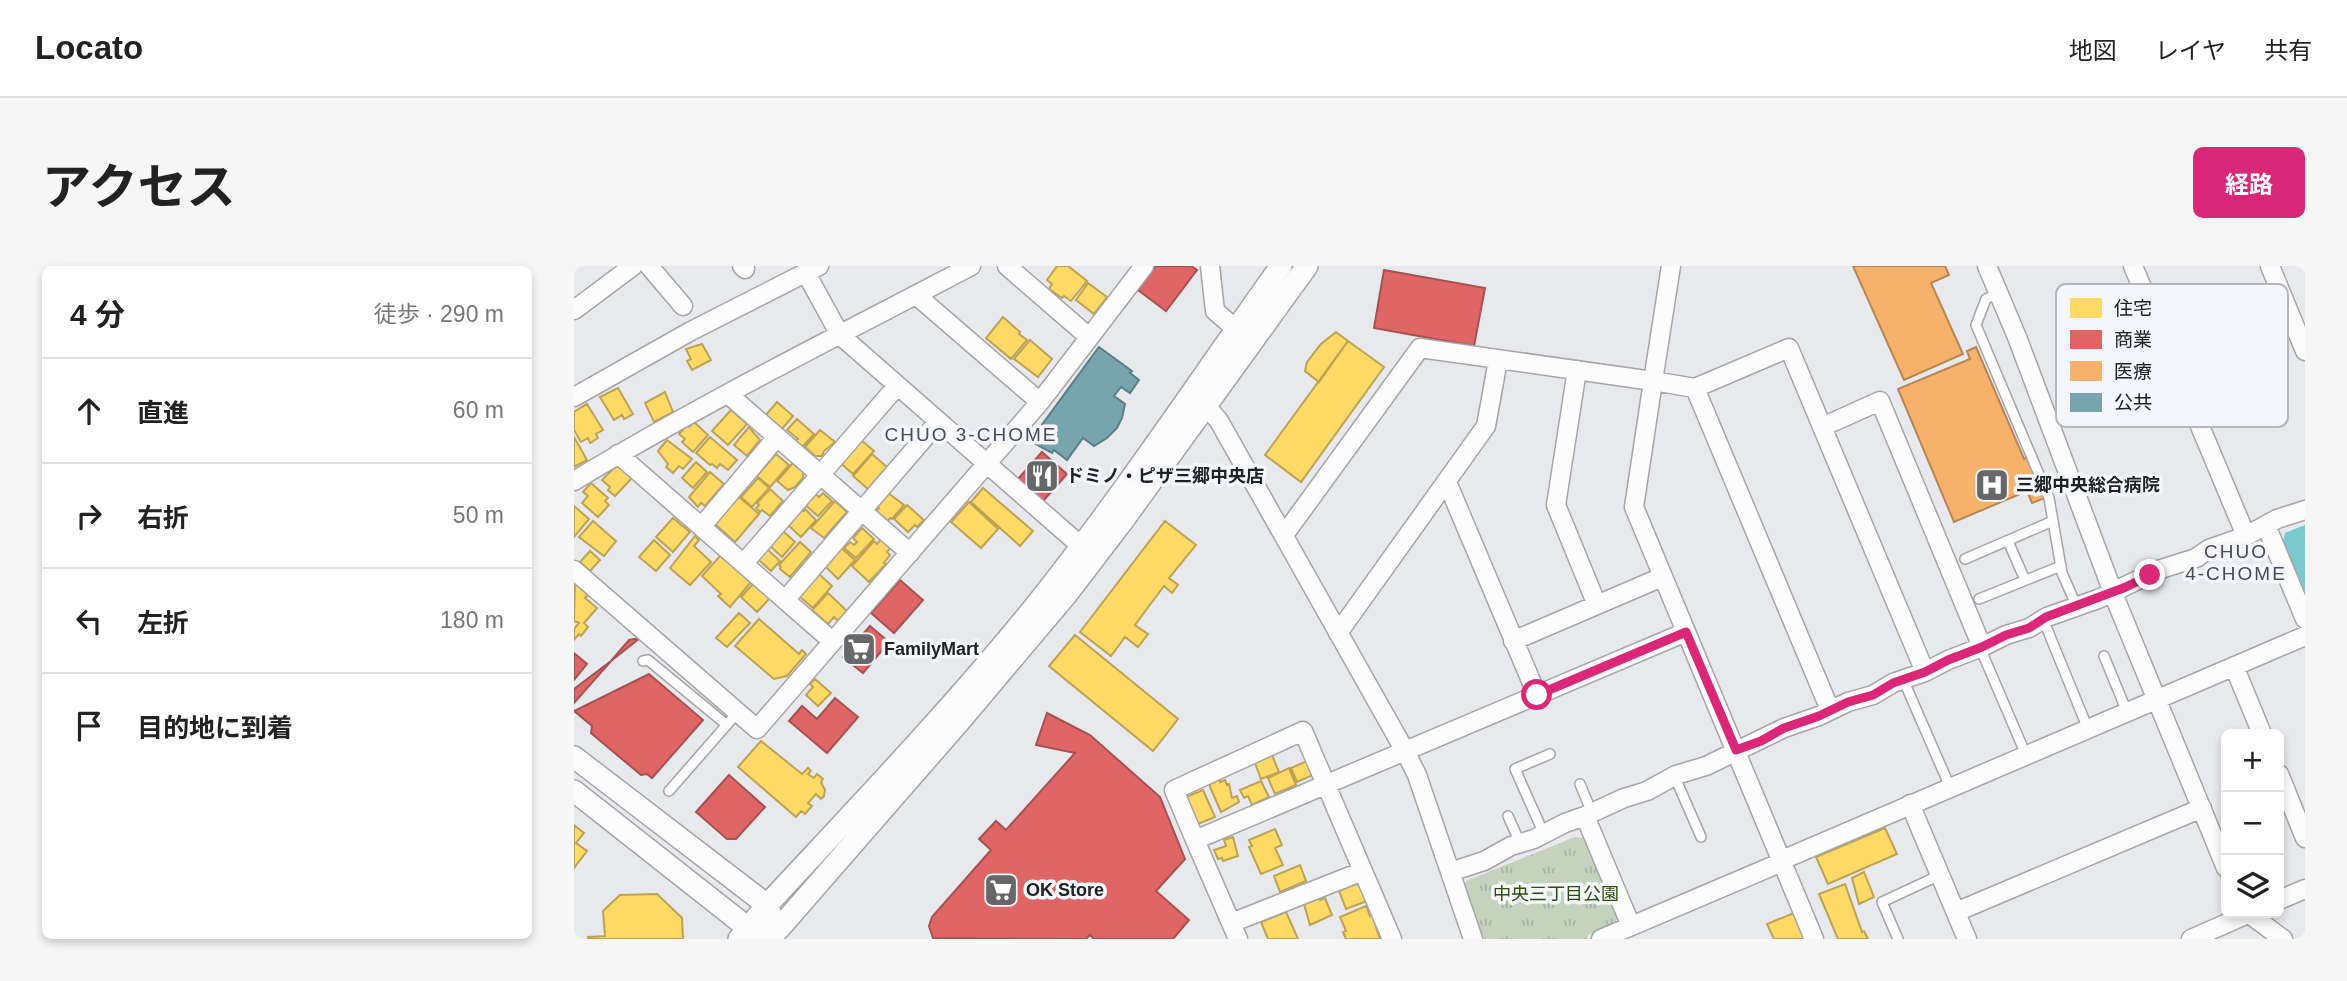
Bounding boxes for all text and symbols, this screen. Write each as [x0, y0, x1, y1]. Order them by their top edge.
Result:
text: Locato [35, 29, 143, 66]
text: 地図 [2069, 37, 2117, 64]
text: レイヤ [2155, 37, 2226, 64]
text: 共有 [2264, 37, 2312, 64]
button: 経路 [2193, 147, 2305, 218]
text: アクセス [42, 160, 236, 214]
legend [2056, 284, 2288, 427]
text: 4 分 [70, 298, 125, 331]
text: 住宅 [2114, 298, 2152, 319]
text: 徒歩 · 290 m [374, 301, 504, 327]
text: 商業 [2114, 329, 2152, 350]
text: 医療 [2114, 361, 2152, 382]
icon: ahead [70, 392, 108, 430]
text: 公共 [2114, 392, 2152, 413]
text: 60 m [453, 397, 504, 423]
text: 直進 [137, 398, 189, 428]
district label: CHUO 3-CHOME [885, 424, 1057, 445]
restaurant icon: ドミノ・ピザ三郷中央店 [1023, 457, 1061, 495]
place label: ドミノ・ピザ三郷中央店 [1066, 466, 1264, 486]
hospital icon: 三郷中央総合病院 [1973, 466, 2011, 504]
place label: 三郷中央総合病院 [2016, 475, 2160, 495]
icon: right [70, 497, 108, 535]
text: 50 m [453, 502, 504, 528]
text: 右折 [137, 503, 189, 533]
district label: CHUO 4-CHOME [2185, 541, 2287, 584]
route end [2134, 559, 2165, 590]
icon: left [70, 602, 108, 640]
text: 180 m [440, 607, 504, 633]
text: 左折 [137, 608, 189, 638]
supermarket icon: FamilyMart [840, 630, 878, 668]
place label: FamilyMart [884, 639, 979, 659]
route start [1521, 679, 1552, 710]
icon: arrive [70, 707, 108, 745]
text: 目的地に到着 [137, 713, 293, 743]
map controls [2221, 729, 2284, 918]
button: + [2221, 729, 2284, 792]
button: − [2221, 792, 2284, 855]
button: layers [2221, 855, 2284, 918]
supermarket icon: OK Store [982, 871, 1020, 909]
place label: OK Store [1026, 880, 1104, 900]
park label: 中央三丁目公園 [1493, 884, 1619, 904]

